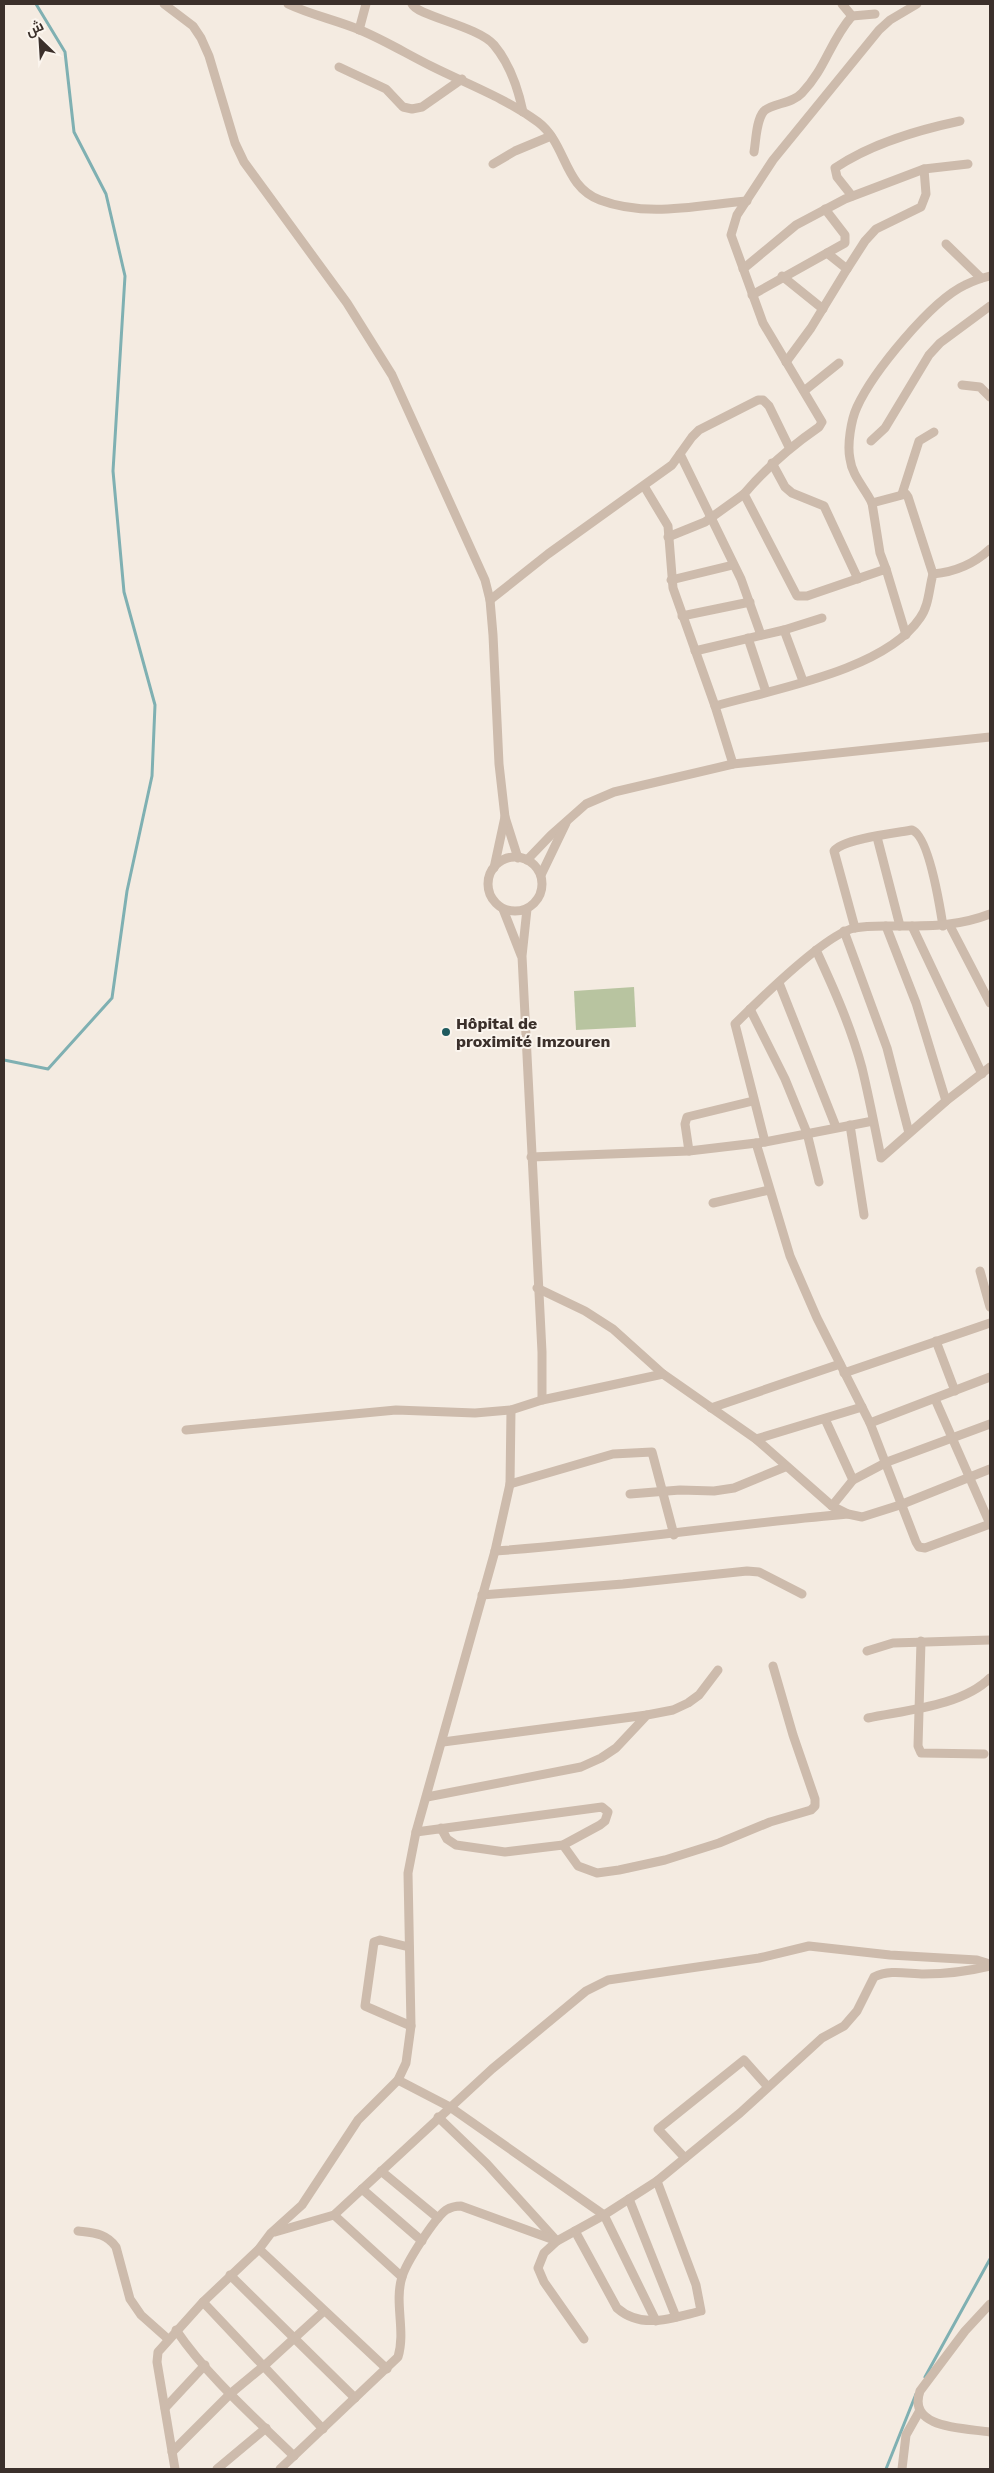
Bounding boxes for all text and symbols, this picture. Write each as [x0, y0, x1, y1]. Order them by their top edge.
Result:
north arrow [15, 15, 65, 65]
text: ش [23, 17, 46, 40]
place label: Hôpital de proximité Imzouren [456, 1014, 610, 1051]
marker: Hôpital de proximité Imzouren [440, 1026, 452, 1038]

